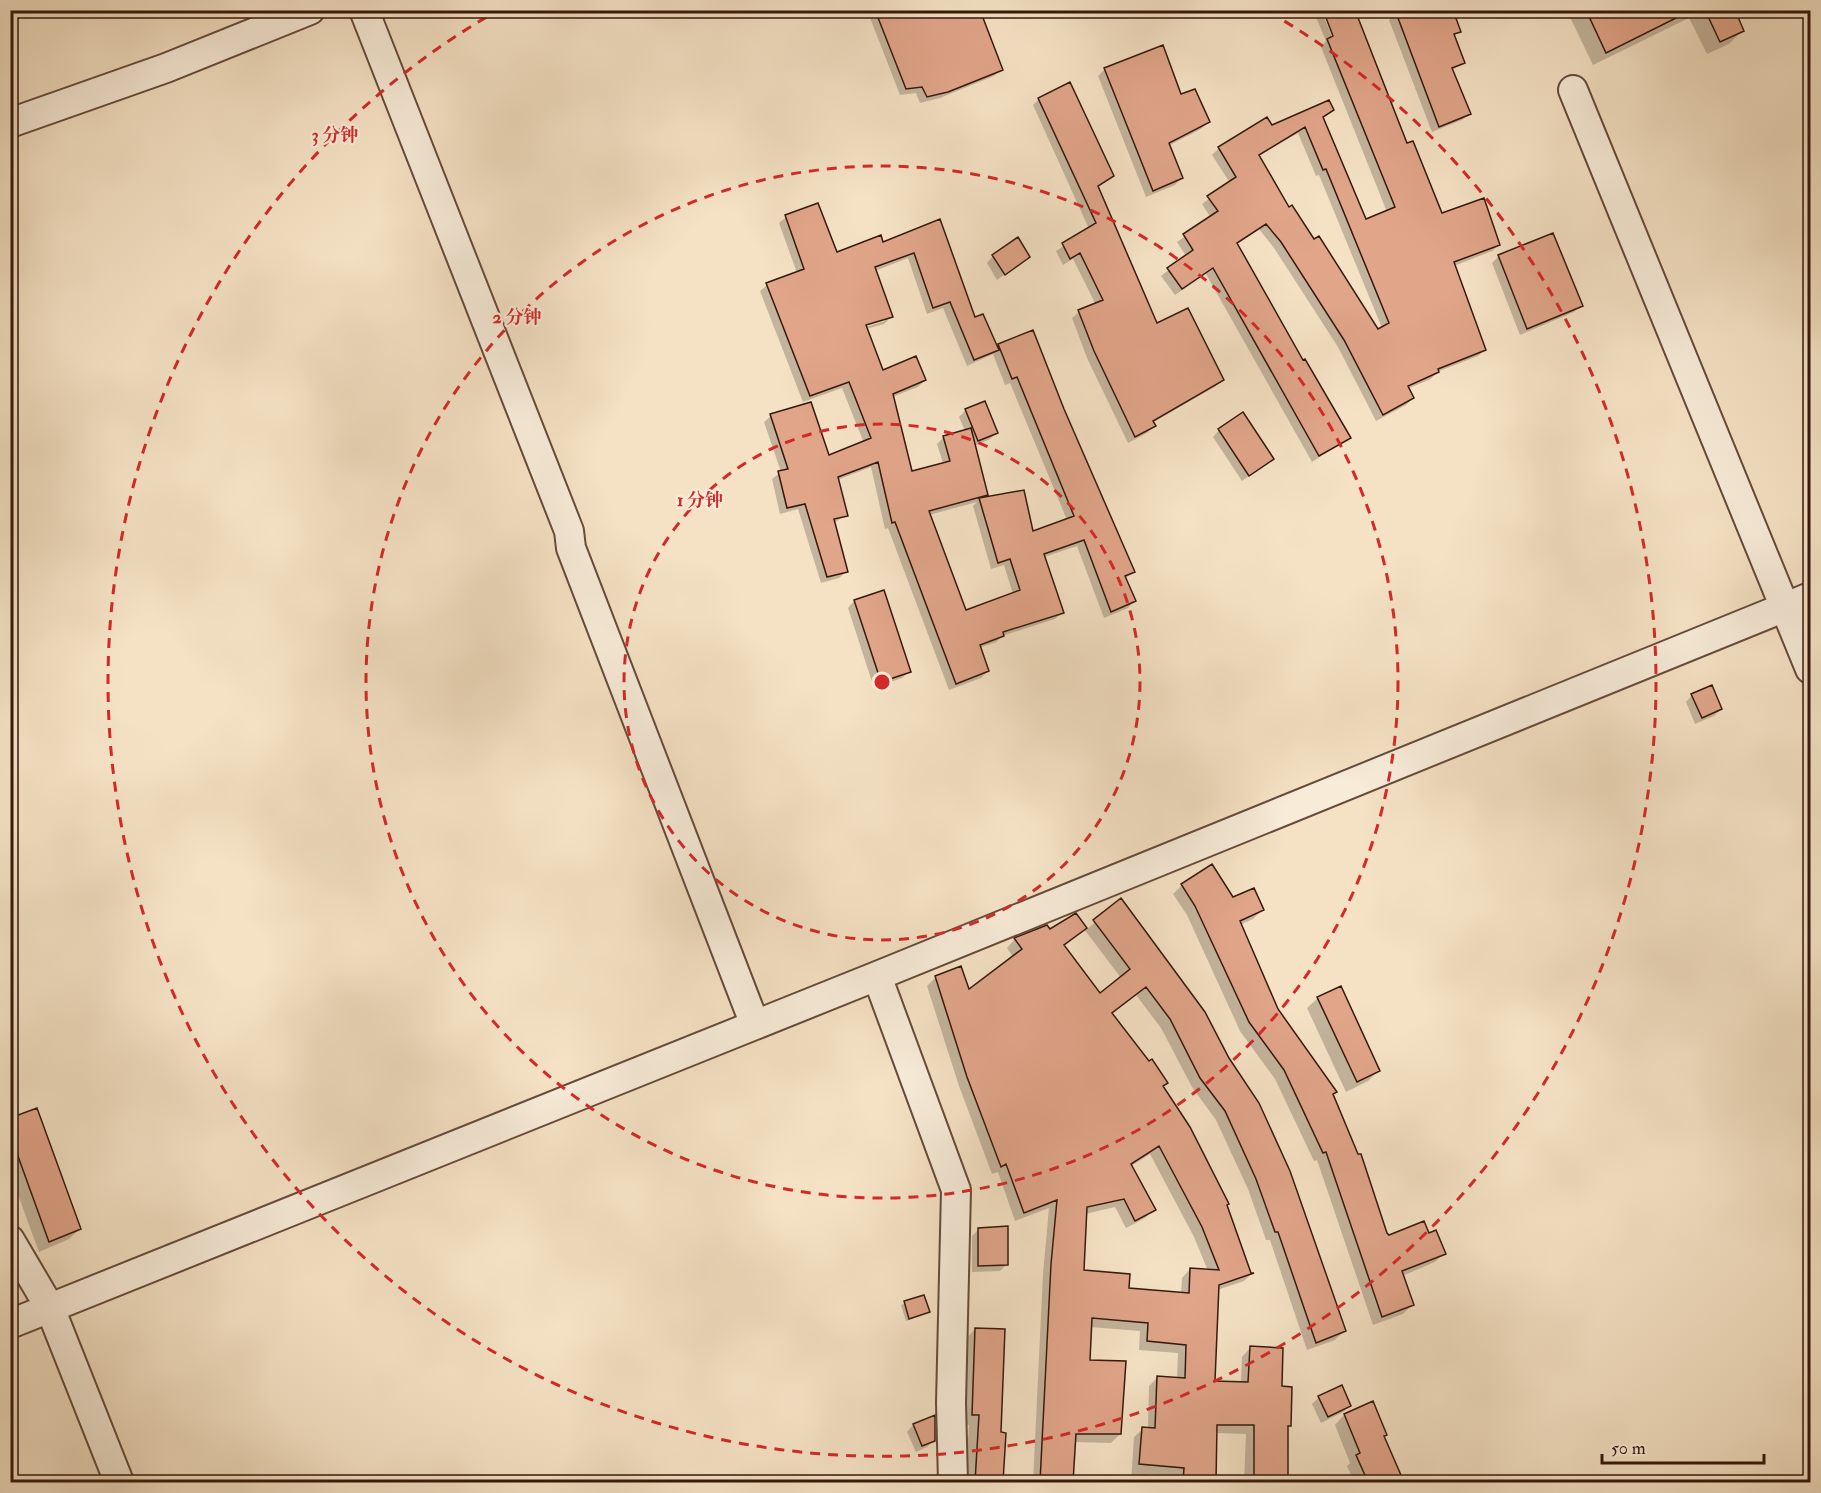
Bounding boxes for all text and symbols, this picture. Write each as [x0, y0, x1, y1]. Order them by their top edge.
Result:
text: 3 分钟 [312, 124, 358, 147]
text: 2 分钟 [493, 306, 541, 329]
text: 1 分钟 [677, 489, 723, 512]
centre of rings [872, 672, 892, 692]
scale bar [1602, 1427, 1764, 1465]
text: 50 m [1611, 1437, 1646, 1460]

